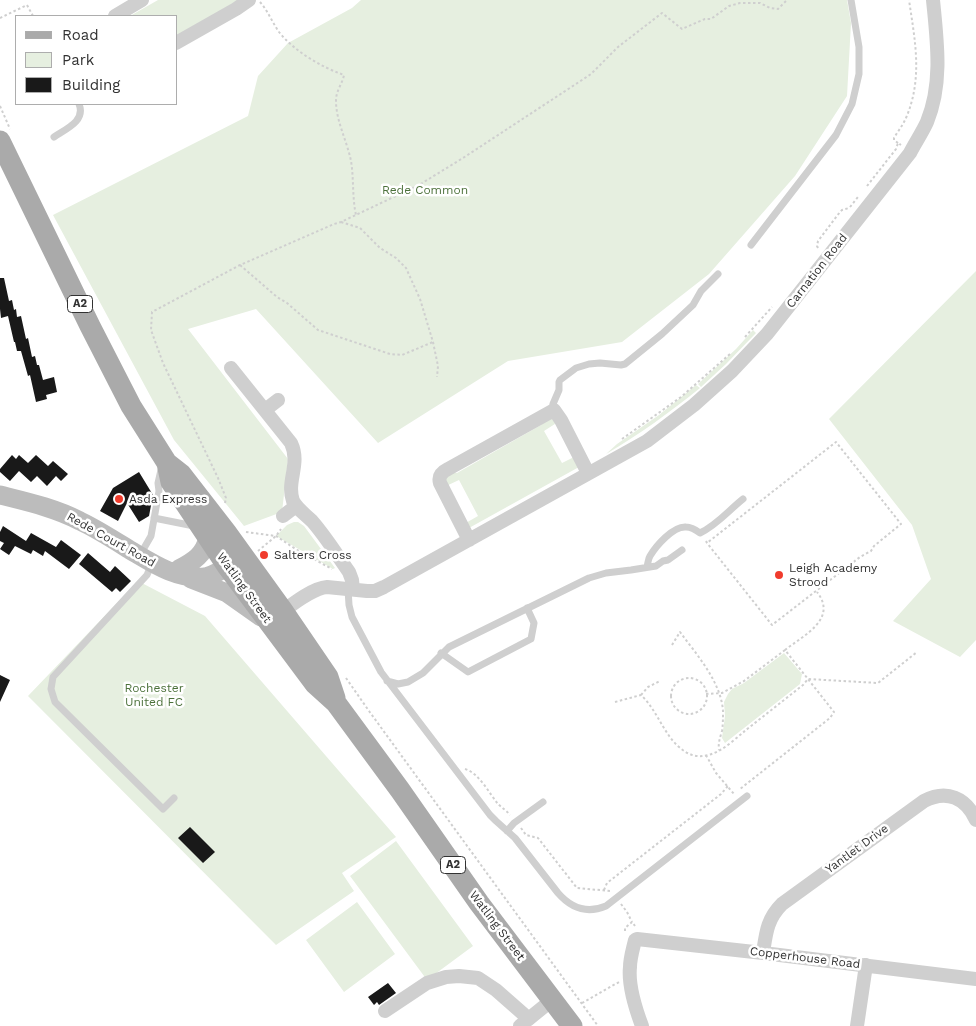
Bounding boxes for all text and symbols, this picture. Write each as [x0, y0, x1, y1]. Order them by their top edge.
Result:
legend [15, 15, 178, 105]
text: Road [62, 26, 99, 44]
text: Park [62, 51, 94, 69]
text: Building [62, 76, 120, 94]
park label: Rede Common [382, 183, 468, 197]
street label: Carnation Road [784, 231, 850, 311]
road number: A2 [68, 296, 92, 312]
place label: Asda Express [129, 492, 207, 506]
marker: Asda Express [113, 493, 125, 505]
street label: Rede Court Road [64, 510, 158, 570]
place label: Salters Cross [274, 548, 352, 562]
marker: Salters Cross [258, 549, 270, 561]
street label: Watling Street [214, 550, 274, 626]
place label: Leigh Academy Strood [789, 561, 877, 589]
marker: Leigh Academy Strood [773, 569, 785, 581]
park label: Rochester United FC [124, 681, 184, 709]
street label: Yantlet Drive [823, 821, 891, 877]
road number: A2 [440, 856, 466, 874]
street label: Watling Street [466, 888, 528, 964]
street label: Copperhouse Road [749, 944, 861, 972]

